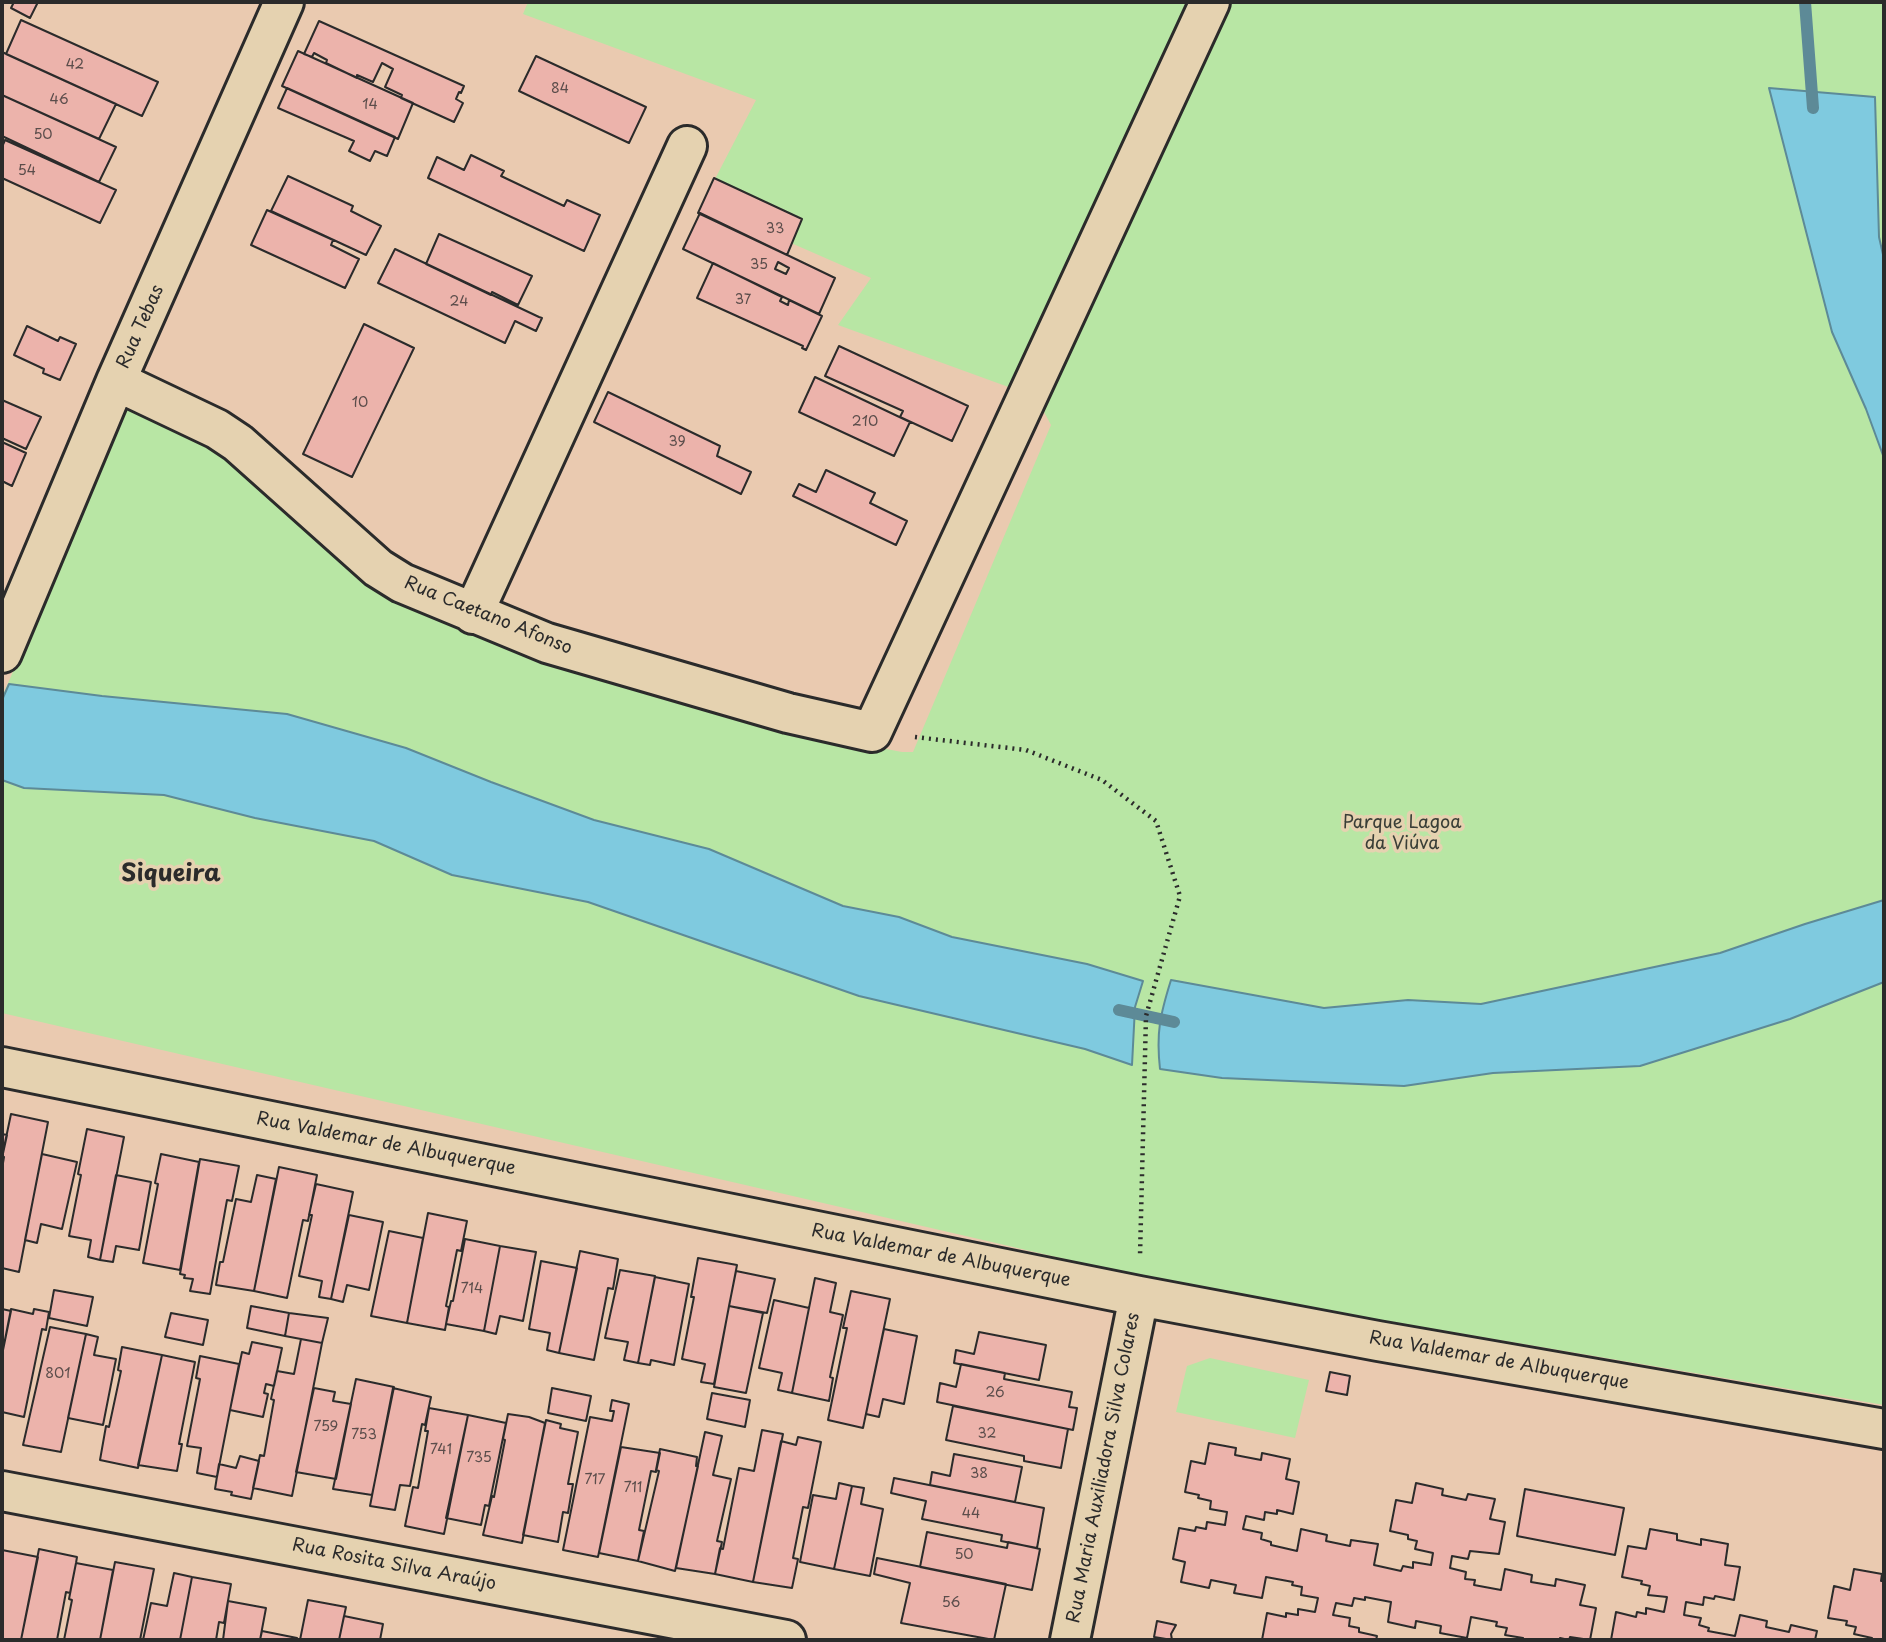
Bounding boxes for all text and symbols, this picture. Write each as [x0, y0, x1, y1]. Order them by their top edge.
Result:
house number: 42 [66, 57, 84, 73]
house number: 84 [551, 81, 569, 97]
house number: 46 [49, 92, 69, 108]
house number: 14 [362, 97, 378, 113]
house number: 50 [33, 127, 53, 143]
house number: 54 [18, 163, 36, 179]
house number: 33 [766, 221, 784, 237]
house number: 35 [750, 257, 768, 273]
street label: Rua Tebas [113, 282, 169, 372]
house number: 37 [735, 292, 751, 308]
house number: 24 [450, 294, 468, 310]
house number: 10 [352, 395, 368, 411]
house number: 210 [852, 414, 878, 430]
house number: 39 [668, 434, 686, 450]
street label: Rua Caetano Afonso [401, 572, 575, 660]
park label: Parque Lagoa da Viúva [1343, 812, 1461, 854]
district label: Siqueira [121, 860, 221, 888]
street label: Rua Valdemar de Albuquerque [254, 1108, 518, 1180]
street label: Rua Valdemar de Albuquerque [809, 1220, 1073, 1292]
house number: 714 [461, 1281, 483, 1297]
street label: Rua Maria Auxiliadora Silva Colares [1063, 1311, 1145, 1625]
street label: Rua Valdemar de Albuquerque [1367, 1327, 1631, 1395]
house number: 801 [45, 1366, 71, 1382]
house number: 26 [985, 1385, 1005, 1401]
house number: 759 [314, 1419, 338, 1435]
house number: 32 [978, 1426, 996, 1442]
house number: 753 [351, 1427, 377, 1443]
house number: 741 [430, 1442, 452, 1458]
house number: 735 [466, 1450, 492, 1466]
house number: 38 [970, 1466, 988, 1482]
house number: 717 [585, 1472, 605, 1488]
house number: 711 [624, 1480, 642, 1496]
house number: 44 [962, 1506, 980, 1522]
street label: Rua Rosita Silva Araújo [290, 1535, 498, 1595]
house number: 50 [954, 1547, 974, 1563]
house number: 56 [942, 1595, 960, 1611]

